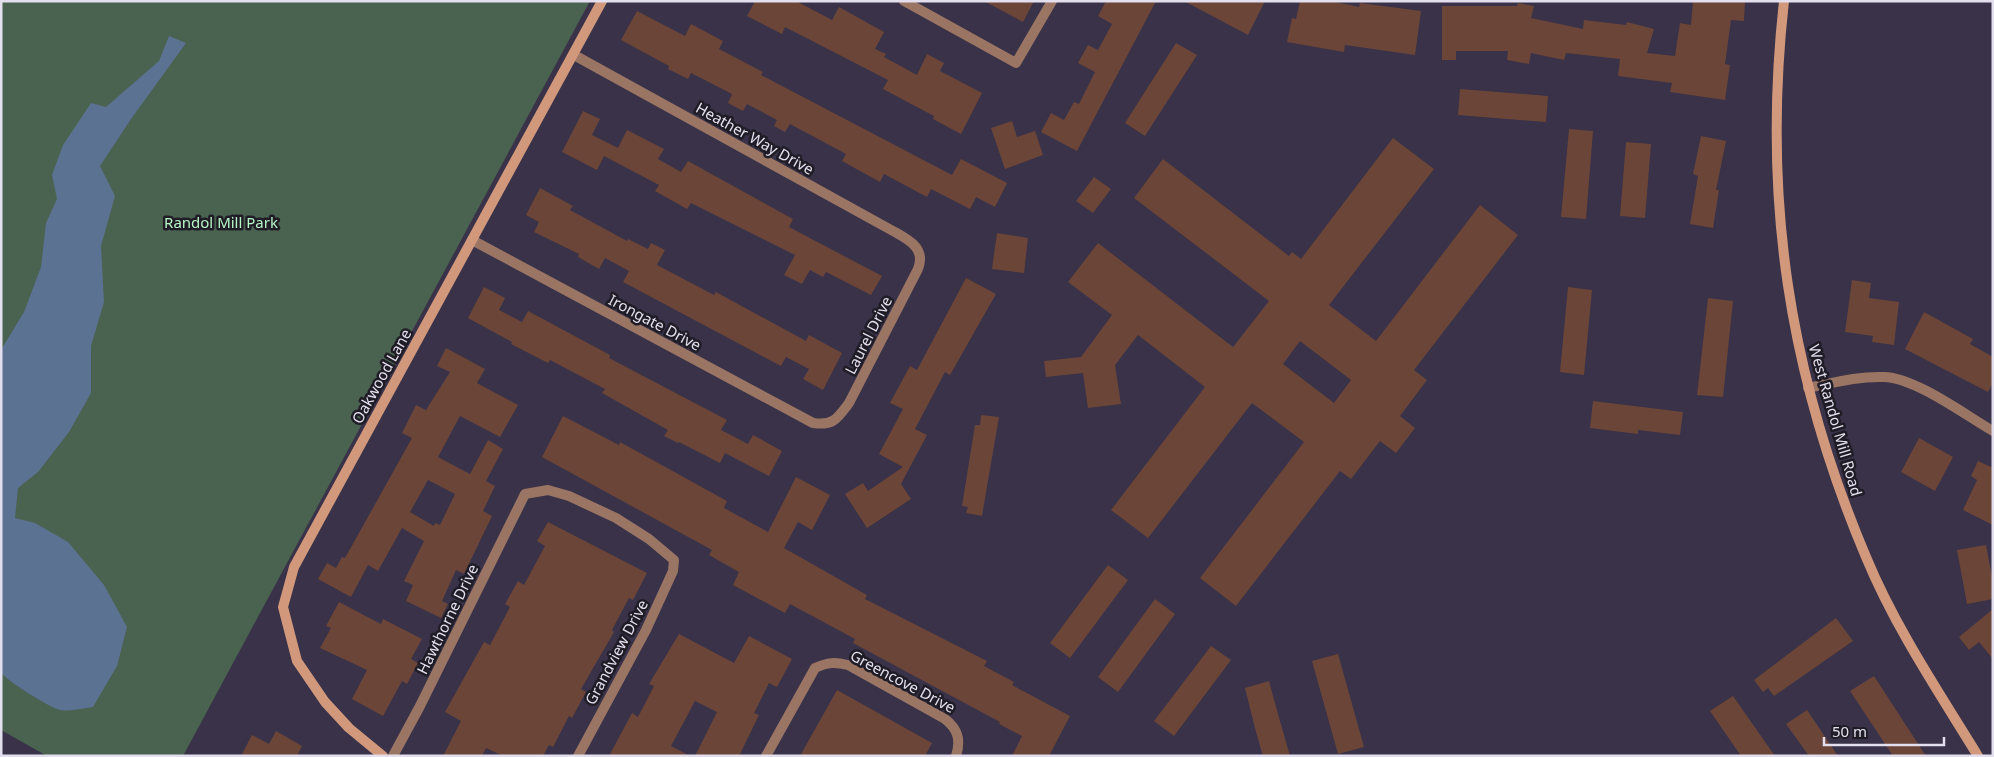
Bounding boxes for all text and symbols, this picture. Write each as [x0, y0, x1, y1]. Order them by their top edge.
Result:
street label: Heather Way Drive [692, 97, 818, 179]
park label: Randol Mill Park [164, 212, 278, 232]
street label: Irongate Drive [605, 289, 705, 355]
street label: Laurel Drive [840, 293, 896, 377]
street label: Oakwood Lane [347, 325, 415, 427]
street label: West Randol Mill Road [1805, 342, 1867, 498]
street label: Hawthorne Drive [412, 561, 482, 677]
street label: Grandview Drive [580, 596, 652, 708]
street label: Greencove Drive [847, 645, 959, 717]
scale bar [1824, 714, 1944, 746]
text: 50 m [1832, 721, 1867, 741]

